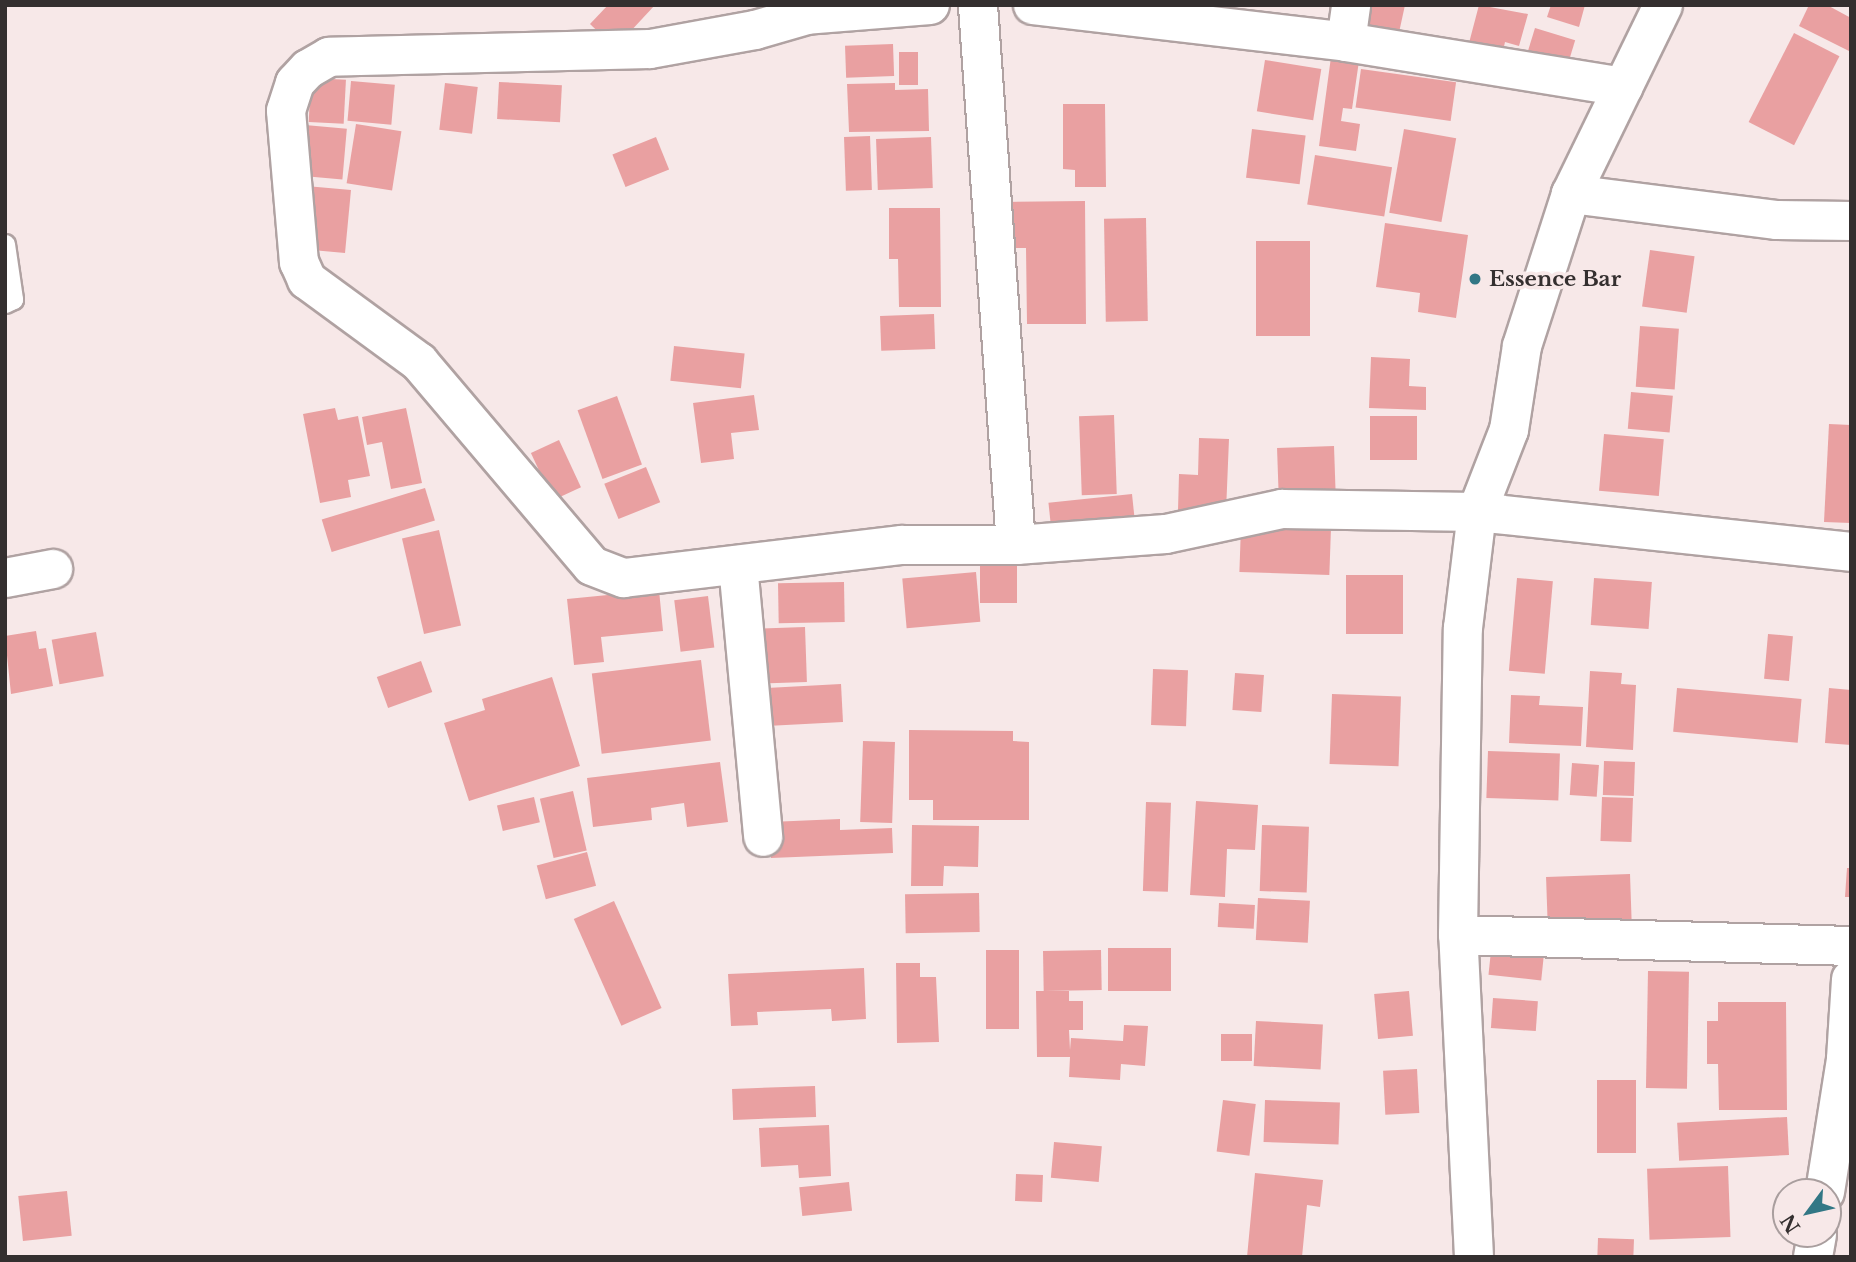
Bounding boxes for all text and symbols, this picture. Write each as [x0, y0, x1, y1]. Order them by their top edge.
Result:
place label: Essence Bar [1489, 266, 1621, 292]
marker: Essence Bar [1467, 271, 1483, 287]
north arrow [1772, 1178, 1842, 1248]
text: N [1776, 1210, 1805, 1237]

